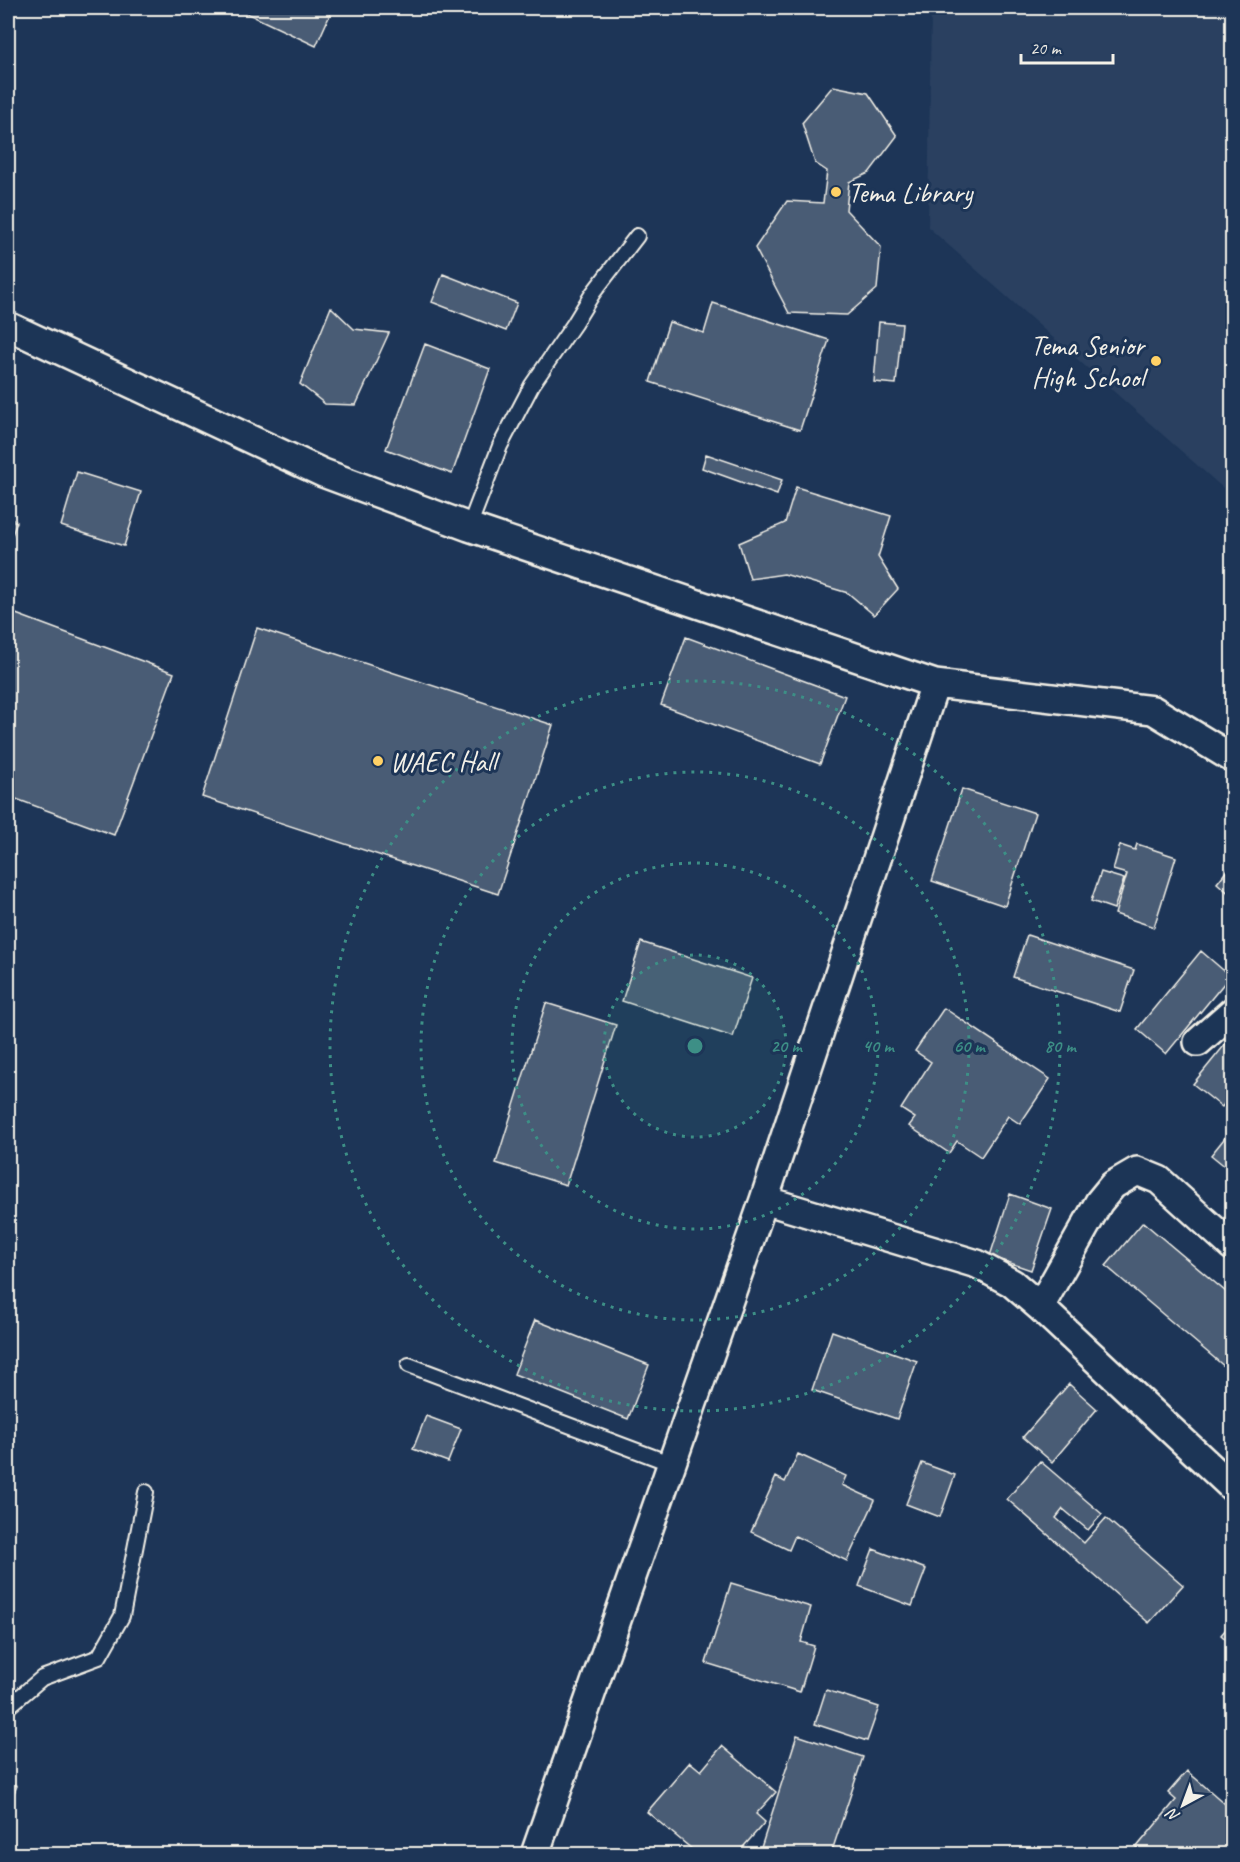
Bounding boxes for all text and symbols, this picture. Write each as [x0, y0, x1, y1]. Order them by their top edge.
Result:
scale bar [1021, 27, 1112, 65]
text: 20 m [1030, 37, 1063, 59]
place label: Tema Library [848, 175, 975, 210]
marker: Tema Library [829, 185, 843, 199]
place label: Tema Senior High School [1030, 328, 1149, 395]
marker: Tema Senior High School [1149, 354, 1163, 368]
place label: WAEC Hall [390, 744, 501, 779]
marker: WAEC Hall [371, 754, 385, 768]
text: 20 m [771, 1035, 803, 1057]
text: 40 m [863, 1035, 895, 1057]
text: 60 m [953, 1035, 986, 1057]
text: 80 m [1045, 1035, 1077, 1057]
centre of rings [685, 1036, 705, 1056]
north arrow [1153, 1775, 1213, 1835]
text: N [1161, 1803, 1184, 1826]

